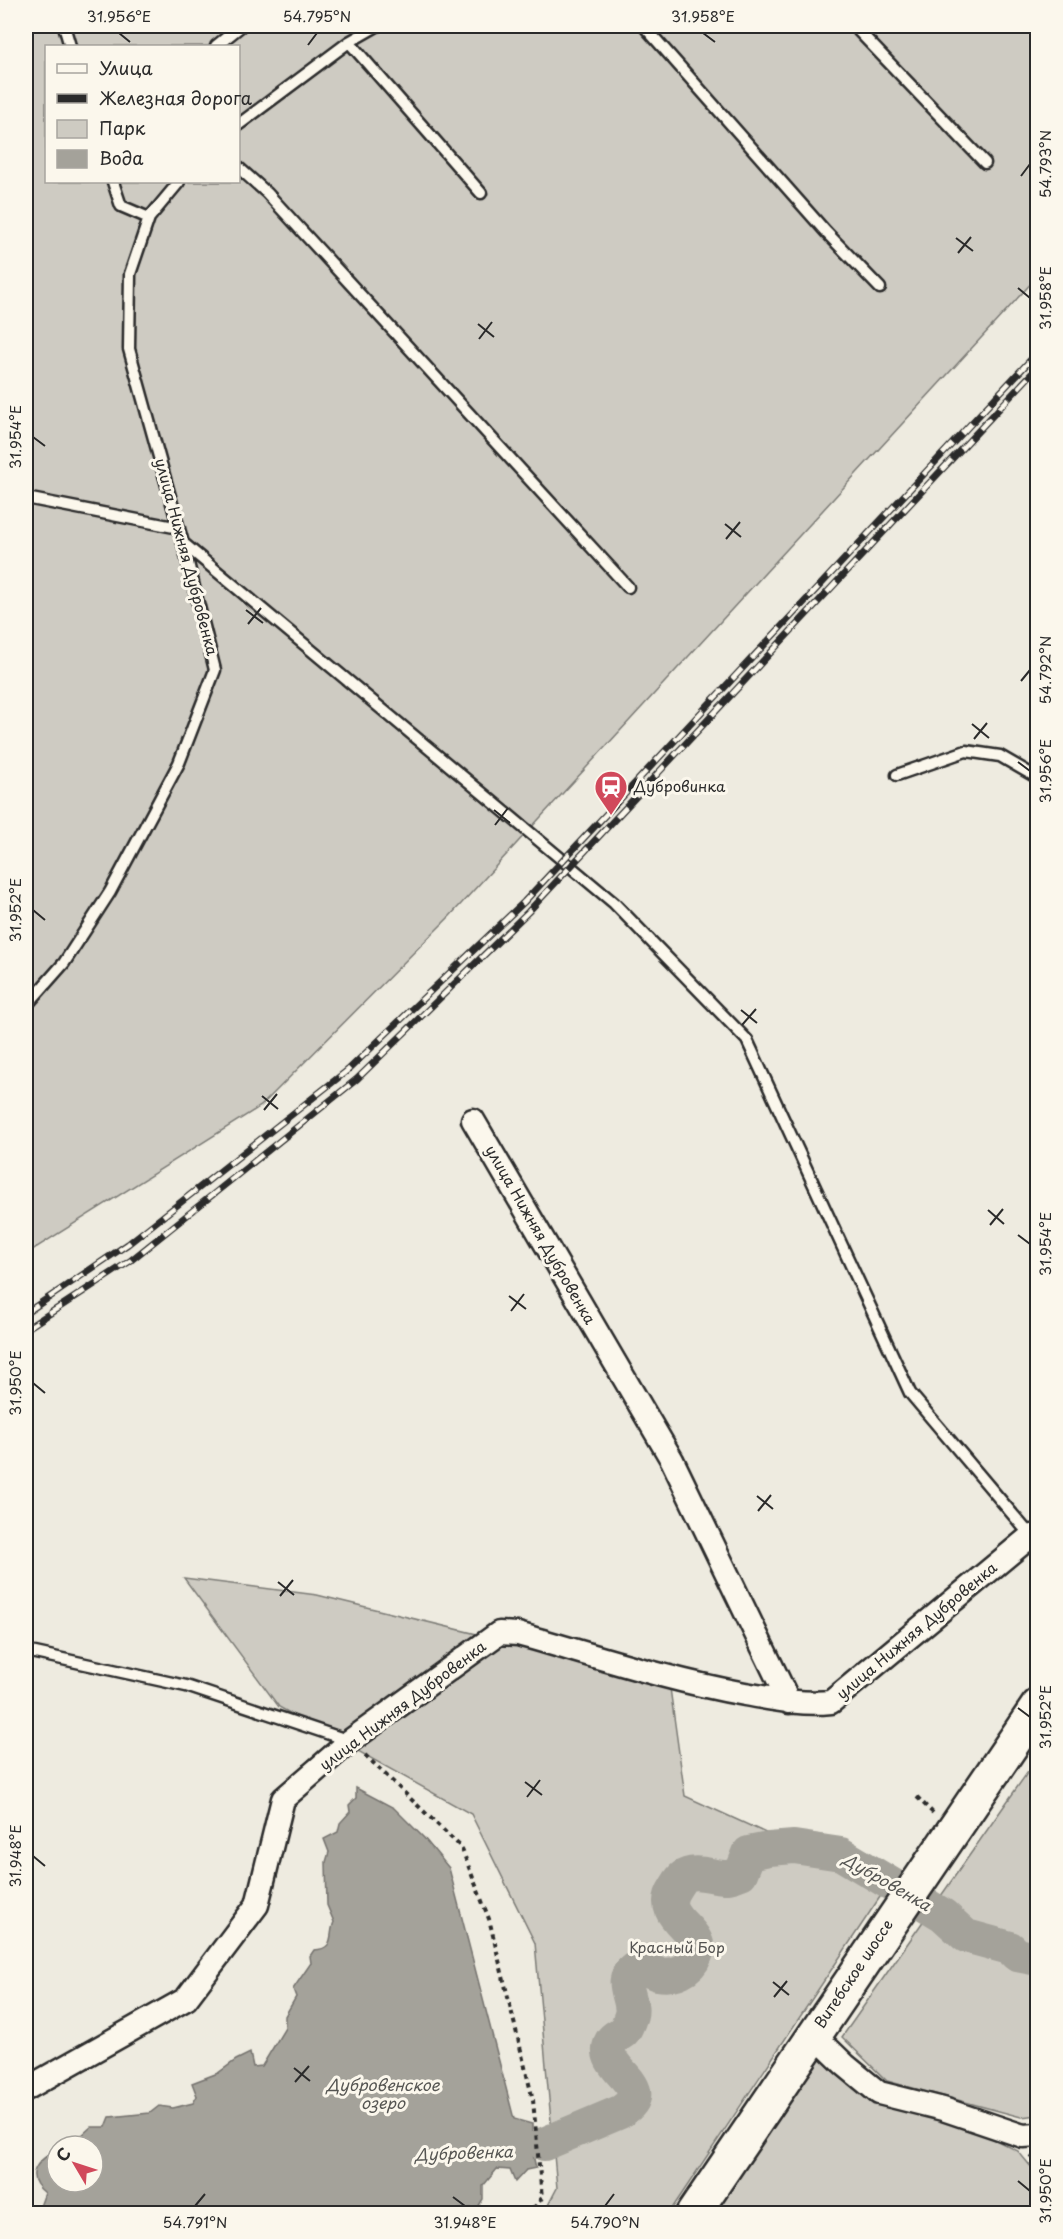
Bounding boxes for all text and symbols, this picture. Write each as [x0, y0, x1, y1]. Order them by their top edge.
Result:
text: 31.956°E [87, 4, 151, 27]
text: 54.795°N [283, 4, 351, 27]
text: 31.958°E [671, 4, 735, 27]
legend [45, 45, 240, 183]
text: Улица [99, 54, 153, 81]
text: Железная дорога [99, 84, 253, 111]
text: Парк [99, 114, 146, 141]
text: 54.793°N [1033, 130, 1056, 198]
text: Вода [99, 144, 144, 171]
text: 31.958°E [1033, 266, 1056, 330]
text: 31.954°E [3, 405, 26, 469]
street label: улица Нижняя Дубровенка [150, 455, 225, 659]
text: 54.792°N [1033, 636, 1056, 704]
text: 31.956°E [1033, 739, 1056, 803]
station icon: Дубровинка [593, 769, 629, 816]
place label: Дубровинка [633, 774, 726, 797]
text: 31.952°E [3, 878, 26, 942]
street label: улица Нижняя Дубровенка [480, 1140, 602, 1329]
text: 31.954°E [1033, 1212, 1056, 1276]
text: 31.950°E [3, 1350, 26, 1416]
street label: улица Нижняя Дубровенка [831, 1555, 1002, 1704]
street label: улица Нижняя Дубровенка [314, 1634, 491, 1775]
text: 31.952°E [1033, 1685, 1056, 1749]
text: 31.948°E [3, 1824, 26, 1888]
water label: Дубровенка [837, 1845, 937, 1916]
street label: Витебское шоссе [808, 1914, 898, 2032]
park label: Красный Бор [629, 1935, 725, 1958]
water label: Дубровенское озеро [324, 2072, 441, 2114]
north arrow [45, 2134, 105, 2194]
water label: Дубровенка [413, 2138, 514, 2166]
text: С [49, 2142, 76, 2166]
text: 31.950°E [1033, 2158, 1056, 2224]
text: 54.791°N [163, 2210, 227, 2233]
text: 31.948°E [433, 2210, 497, 2233]
text: 54.790°N [570, 2210, 640, 2233]

